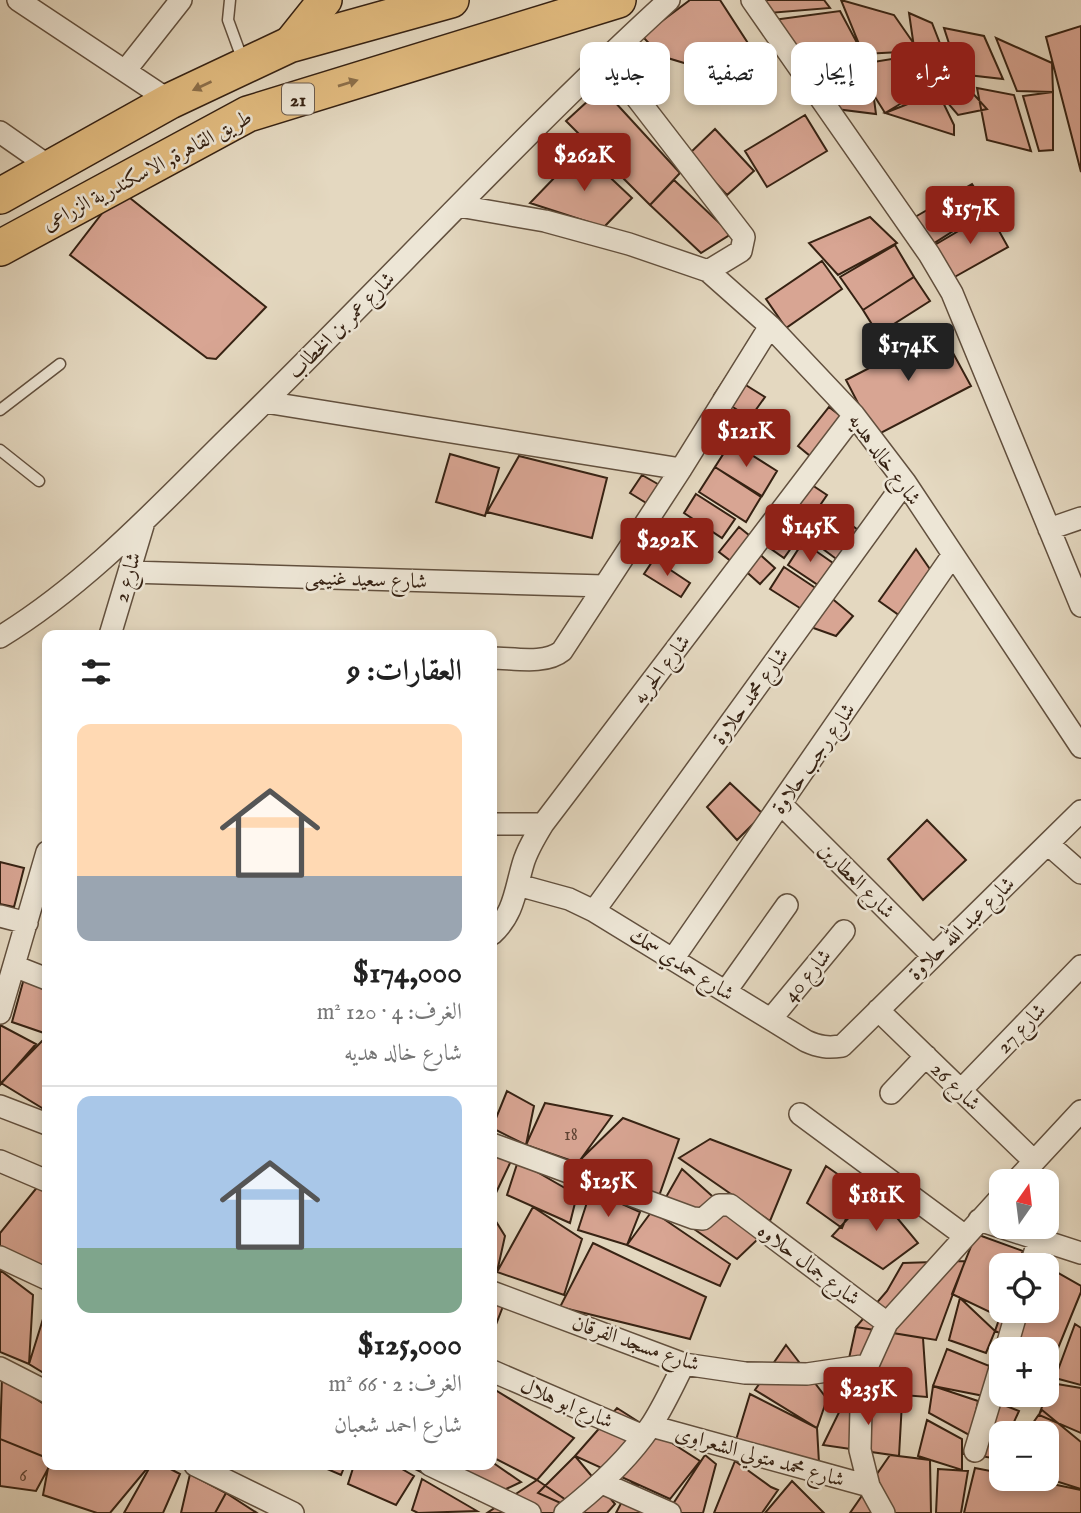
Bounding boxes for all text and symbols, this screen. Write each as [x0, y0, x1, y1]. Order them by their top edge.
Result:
chip: جديد [580, 42, 670, 105]
chip: تصفية [684, 42, 777, 105]
chip: إيجار [791, 42, 877, 105]
chip: شراء [891, 42, 975, 105]
one-way arrow [338, 78, 359, 88]
one-way arrow [192, 80, 212, 92]
road number: 21 [282, 83, 314, 114]
street label: طريق القاهرة, الاسكندرية الزراعى [38, 104, 257, 238]
pin: $262K [535, 134, 633, 193]
text: $262K [554, 141, 614, 170]
pin: $157K [921, 187, 1019, 246]
text: $157K [941, 194, 999, 223]
street label: شارع عمر بن الخطاب [282, 266, 404, 388]
pin: $174K [859, 324, 957, 383]
text: $174K [878, 331, 938, 360]
street label: شارع خالد هديه [839, 408, 926, 513]
pin: $121K [697, 410, 795, 469]
text: $121K [717, 417, 775, 446]
pin: $145K [761, 504, 859, 564]
text: $145K [781, 512, 839, 541]
pin: $292K [618, 518, 716, 578]
text: $292K [637, 526, 698, 555]
street label: شارع 2 [108, 549, 151, 606]
street label: شارع سعيد غنيمى [304, 565, 428, 599]
street label: شارع الحريه [627, 630, 700, 712]
street label: شارع محمد حلاوة [707, 643, 798, 753]
icon: filters [77, 653, 115, 691]
text: العقارات: 9 [347, 653, 462, 691]
street label: شارع رجب حلاوة [766, 698, 865, 821]
icon: home [207, 770, 333, 896]
street label: شارع العطارين [810, 837, 900, 927]
street label: شارع عبد الله حلاوة [899, 868, 1023, 989]
street label: شارع حمدي سمك [622, 922, 739, 1011]
street label: شارع 40 [778, 944, 841, 1010]
text: $174,000 [353, 955, 462, 993]
text: الغرف: 4 · 120 m² [317, 998, 462, 1027]
street label: شارع 27 [991, 998, 1055, 1062]
text: شارع خالد هديه [344, 1039, 462, 1068]
street label: شارع 26 [922, 1057, 986, 1120]
house number: 18 [564, 1124, 578, 1147]
icon: home [207, 1142, 333, 1268]
pin: $125K [559, 1160, 657, 1219]
text: $125K [580, 1167, 637, 1196]
north arrow [989, 1169, 1059, 1239]
map controls [989, 1169, 1059, 1491]
pin: $181K [827, 1174, 925, 1233]
text: $181K [848, 1181, 904, 1210]
street label: شارع جمال حلاوه [750, 1218, 865, 1315]
button: locate [989, 1253, 1059, 1323]
street label: شارع مسجد الفرقان [567, 1310, 703, 1382]
text: $125,000 [357, 1327, 462, 1365]
button: + [989, 1337, 1059, 1407]
pin: $235K [819, 1368, 917, 1427]
text: الغرف: 2 · 66 m² [328, 1370, 462, 1399]
street label: شارع ابو هلال [515, 1373, 617, 1439]
text: $235K [839, 1375, 897, 1404]
text: شارع احمد شعبان [334, 1411, 462, 1440]
street label: شارع محمد متولي الشعراوى [671, 1420, 847, 1497]
button: − [989, 1421, 1059, 1491]
house number: 6 [19, 1465, 27, 1488]

